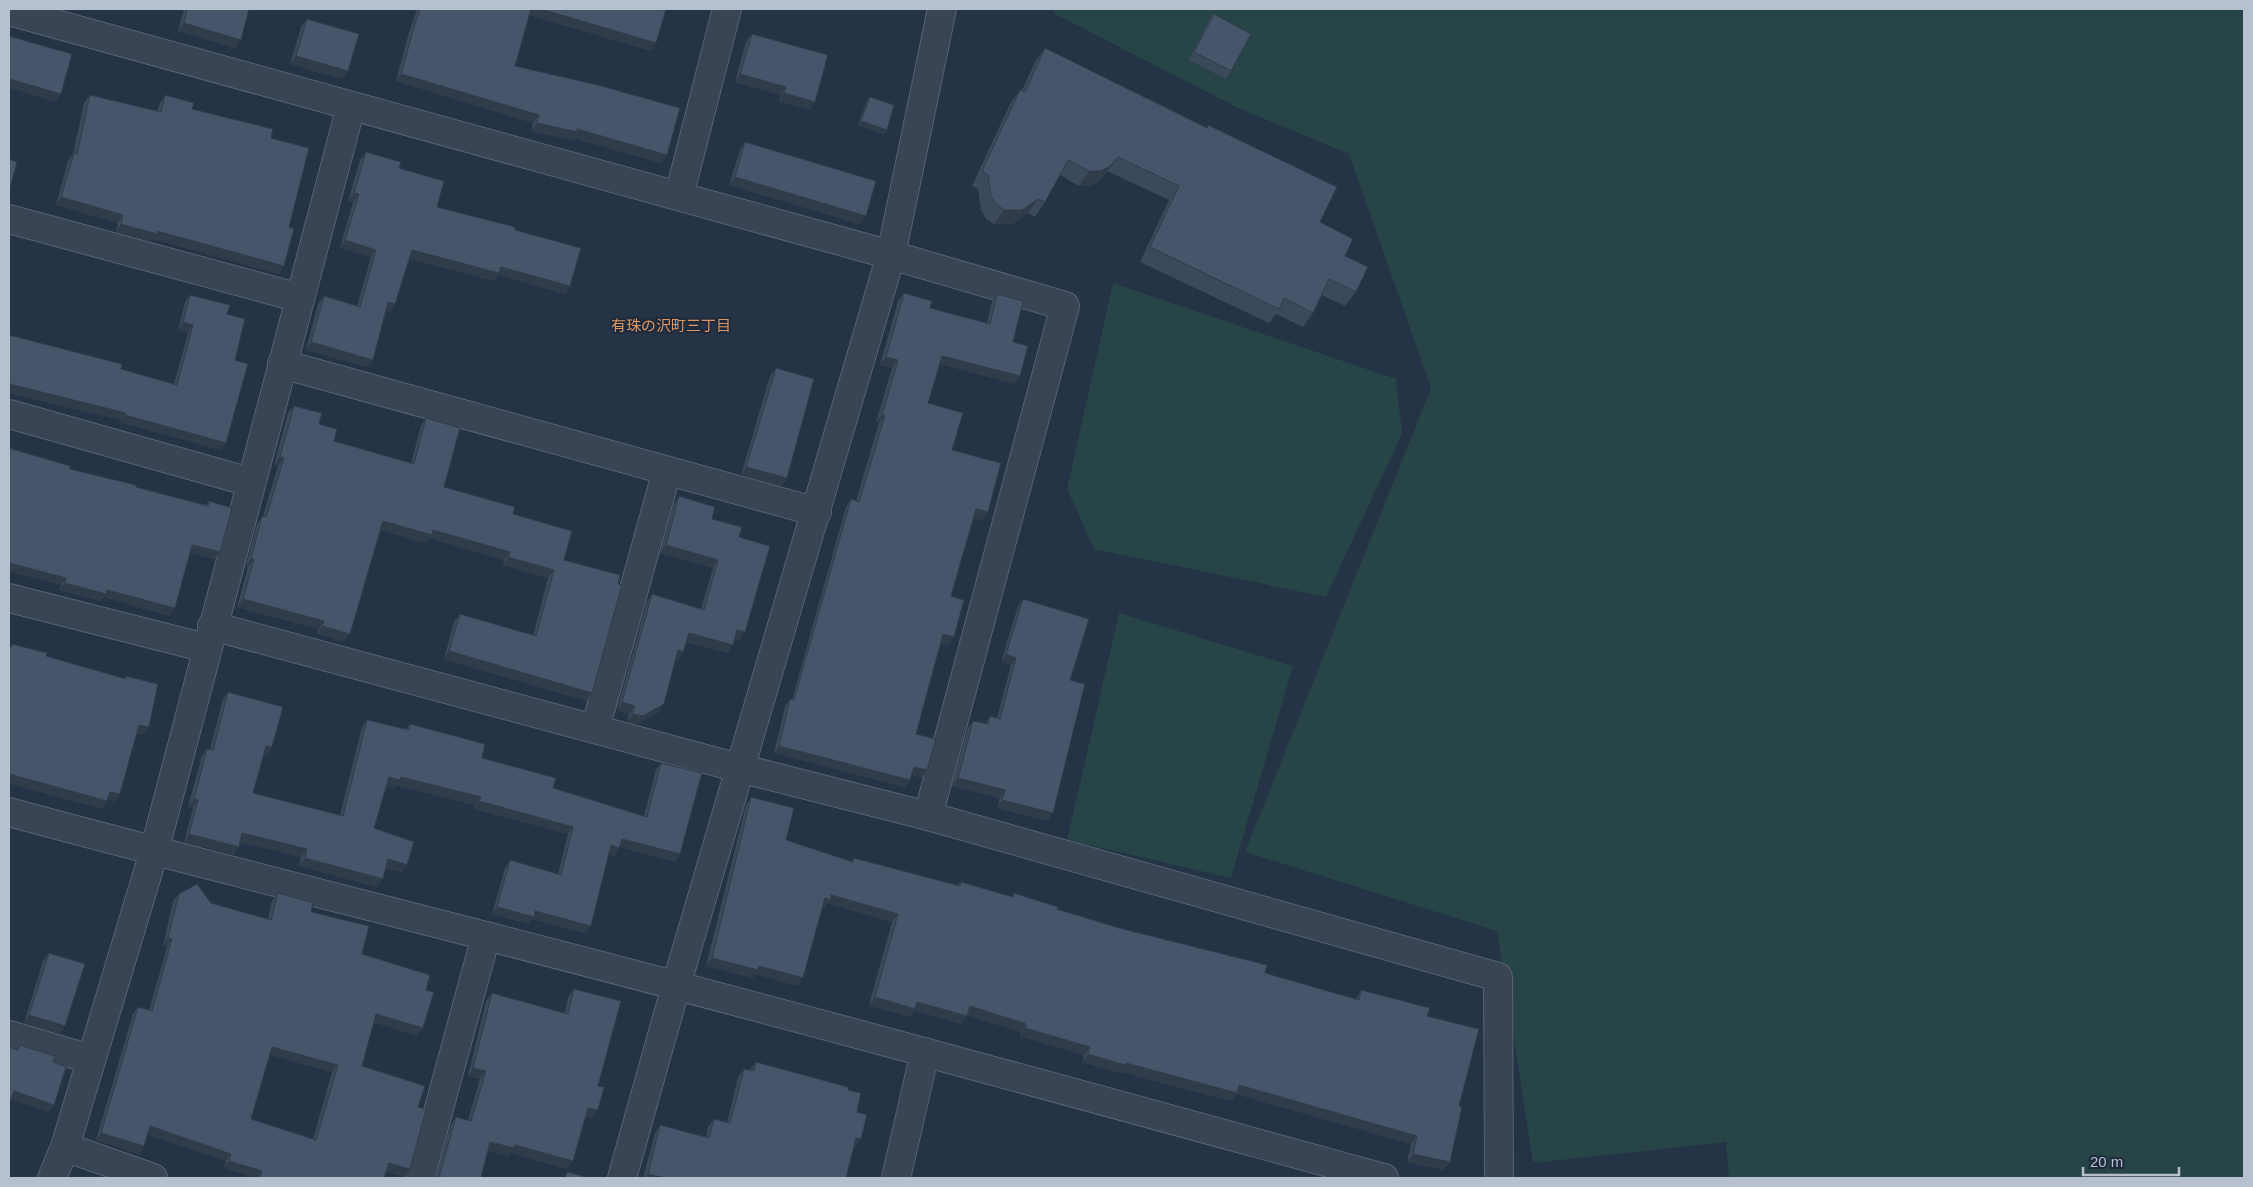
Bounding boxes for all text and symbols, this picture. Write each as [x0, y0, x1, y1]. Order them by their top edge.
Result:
district label: 有珠の沢町三丁目 [611, 317, 731, 334]
scale bar [2083, 1144, 2179, 1176]
text: 20 m [2090, 1153, 2123, 1170]

